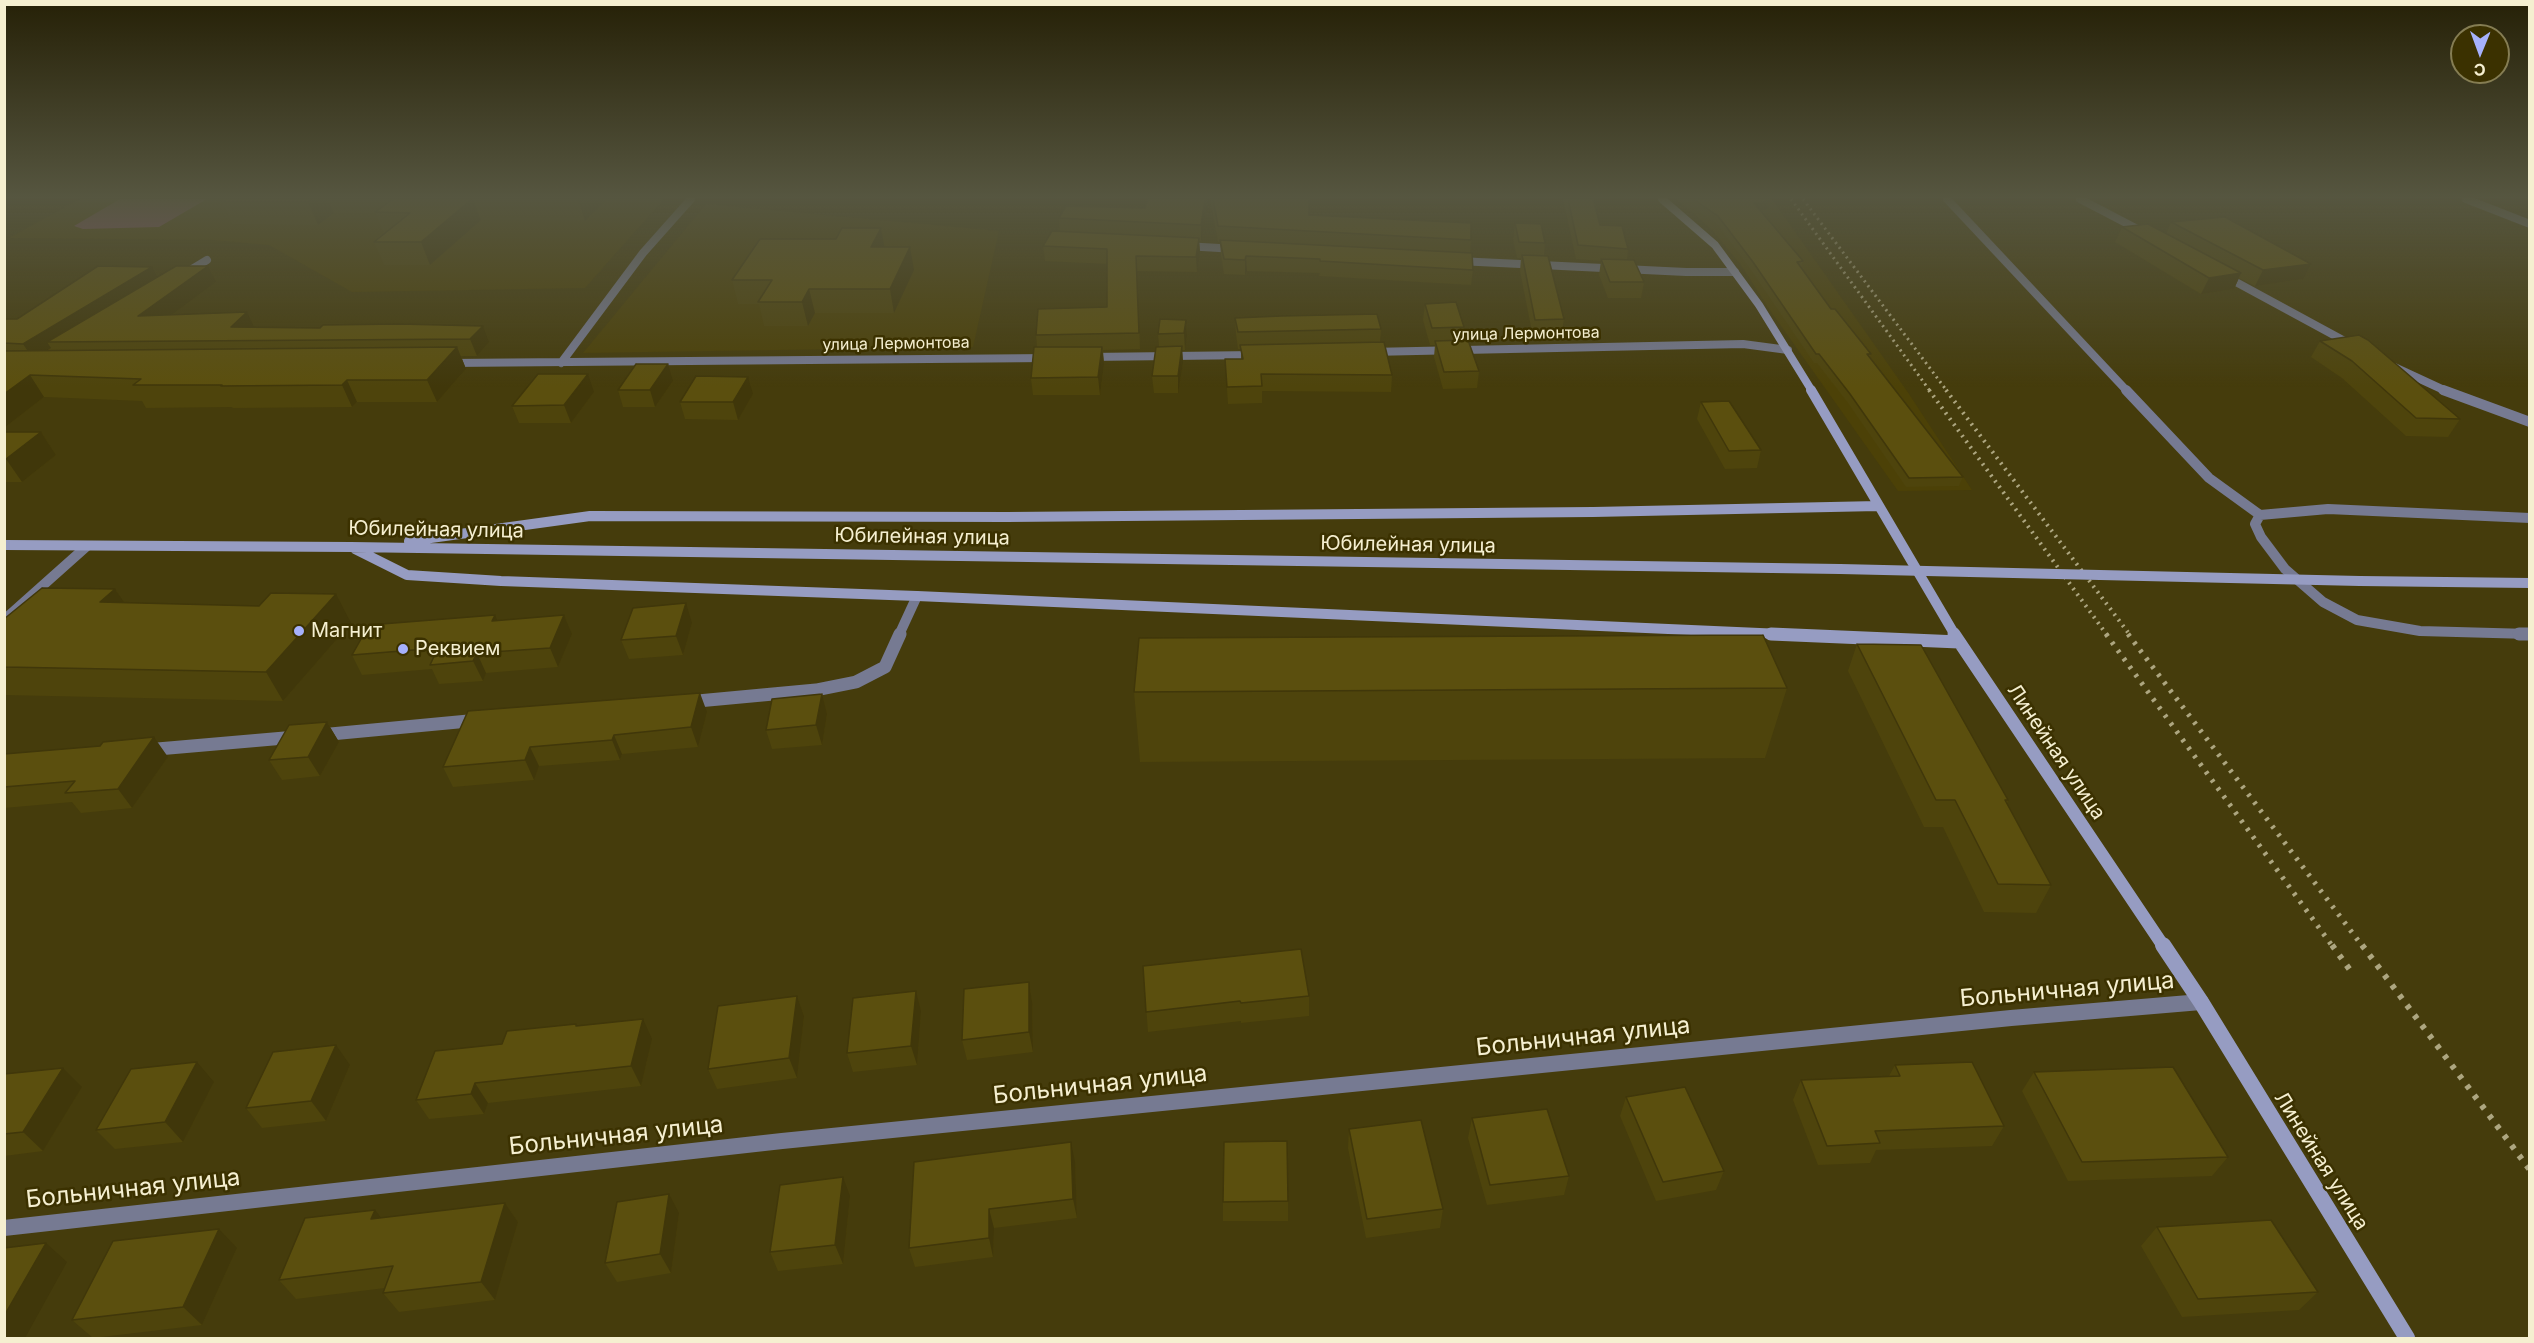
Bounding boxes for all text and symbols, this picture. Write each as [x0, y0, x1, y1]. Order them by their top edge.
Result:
north arrow [2450, 24, 2510, 84]
text: С [2474, 60, 2486, 80]
street label: улица Лермонтова [1452, 323, 1600, 345]
street label: улица Лермонтова [822, 333, 970, 355]
street label: Юбилейная улица [348, 516, 524, 544]
street label: Юбилейная улица [834, 523, 1010, 551]
street label: Юбилейная улица [1320, 531, 1496, 559]
place label: Магнит [311, 619, 382, 643]
marker: Магнит [292, 624, 306, 638]
place label: Реквием [415, 637, 500, 661]
marker: Реквием [396, 642, 410, 656]
street label: Линейная улица [2002, 680, 2110, 824]
street label: Больничная улица [1959, 966, 2175, 1014]
street label: Больничная улица [1474, 1011, 1692, 1063]
street label: Больничная улица [991, 1059, 1209, 1111]
street label: Линейная улица [2269, 1087, 2373, 1235]
street label: Больничная улица [507, 1110, 725, 1162]
street label: Больничная улица [24, 1163, 242, 1215]

